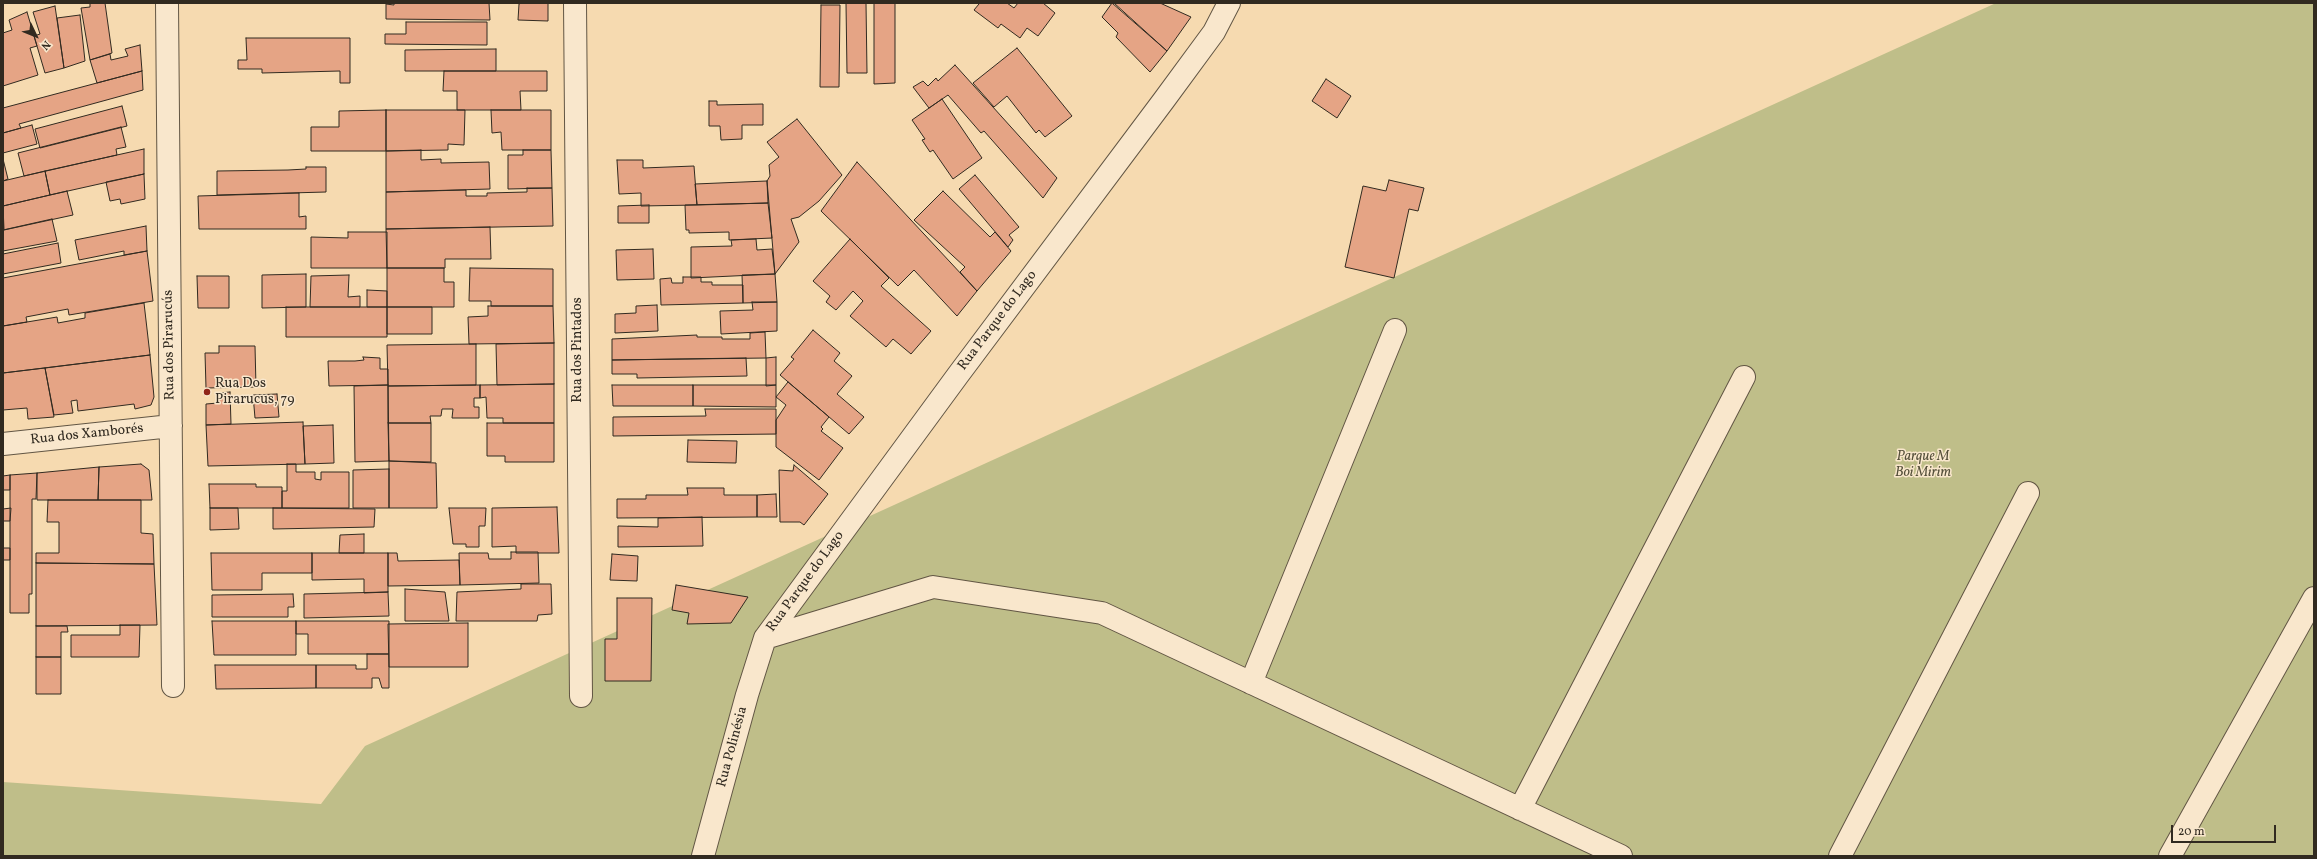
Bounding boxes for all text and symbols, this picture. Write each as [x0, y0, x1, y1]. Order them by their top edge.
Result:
north arrow [16, 16, 56, 56]
text: N [37, 36, 53, 53]
street label: Rua Parque do Lago [955, 268, 1041, 374]
street label: Rua dos Pirarucús [161, 290, 179, 400]
street label: Rua dos Pintados [570, 297, 586, 403]
place label: Rua Dos Pirarucus, 79 [215, 376, 294, 408]
marker: Rua Dos Pirarucus, 79 [202, 387, 212, 397]
street label: Rua dos Xamborés [30, 421, 144, 449]
park label: Parque M Boi Mirim [1895, 449, 1951, 482]
street label: Rua Parque do Lago [764, 528, 848, 636]
street label: Rua Polinésia [714, 705, 752, 789]
scale bar [2173, 817, 2278, 843]
text: 20 m [2178, 824, 2205, 840]

